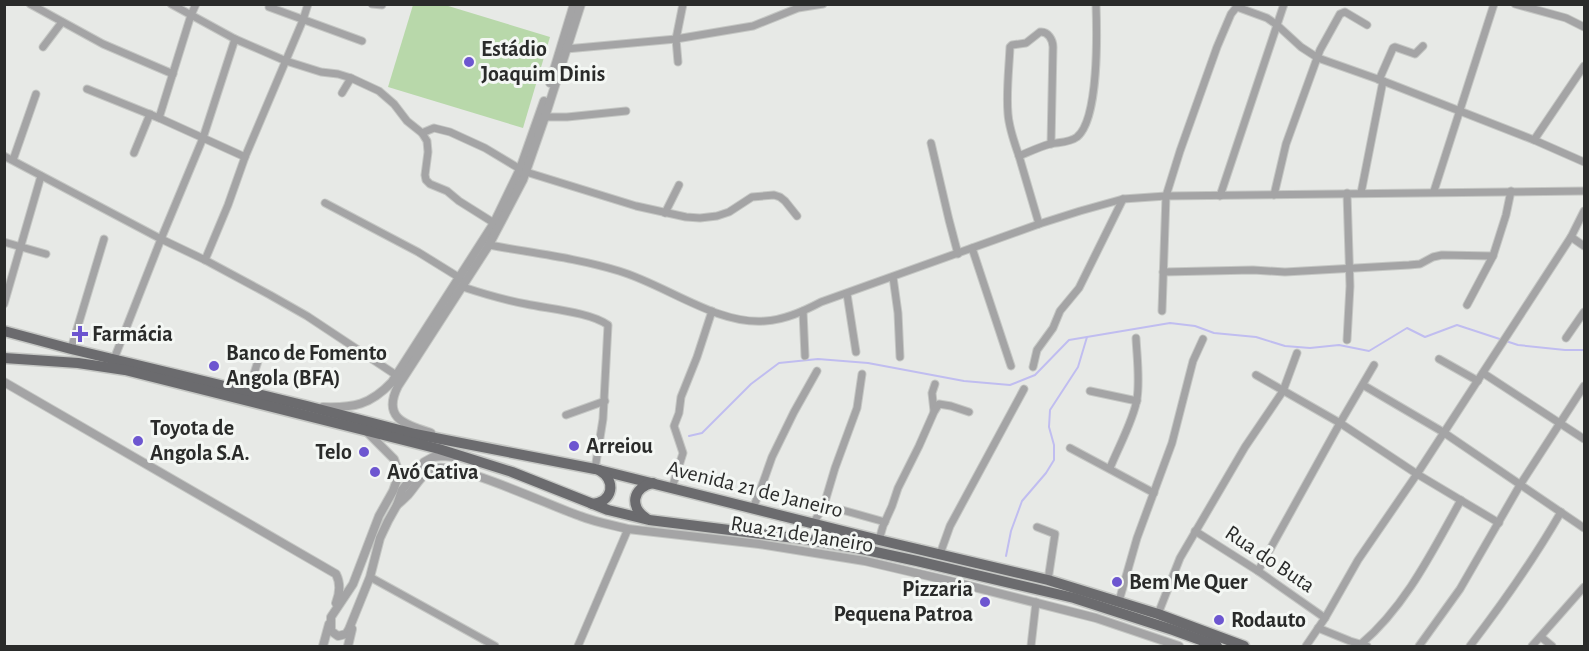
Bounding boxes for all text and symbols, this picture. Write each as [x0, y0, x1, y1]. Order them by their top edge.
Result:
place label: Estádio Joaquim Dinis [481, 38, 605, 85]
marker: Estádio Joaquim Dinis [462, 55, 476, 69]
place label: Farmácia [92, 323, 173, 345]
marker: Farmácia [73, 327, 87, 341]
place label: Banco de Fomento Angola (BFA) [226, 342, 387, 389]
marker: Banco de Fomento Angola (BFA) [207, 359, 221, 373]
place label: Toyota de Angola S.A. [150, 417, 250, 464]
marker: Toyota de Angola S.A. [131, 434, 145, 448]
place label: Arreiou [586, 435, 653, 457]
marker: Arreiou [567, 439, 581, 453]
place label: Telo [315, 441, 352, 463]
marker: Telo [357, 445, 371, 459]
street label: Avenida 21 de Janeiro [665, 456, 845, 522]
place label: Avó Cativa [387, 461, 479, 483]
marker: Avó Cativa [368, 465, 382, 479]
street label: Rua 21 de Janeiro [729, 512, 875, 556]
street label: Rua do Buta [1221, 521, 1319, 597]
place label: Bem Me Quer [1129, 571, 1248, 594]
marker: Bem Me Quer [1110, 575, 1124, 589]
place label: Pizzaria Pequena Patroa [834, 578, 973, 625]
marker: Pizzaria Pequena Patroa [978, 595, 992, 609]
place label: Rodauto [1231, 609, 1306, 631]
marker: Rodauto [1212, 613, 1226, 627]

